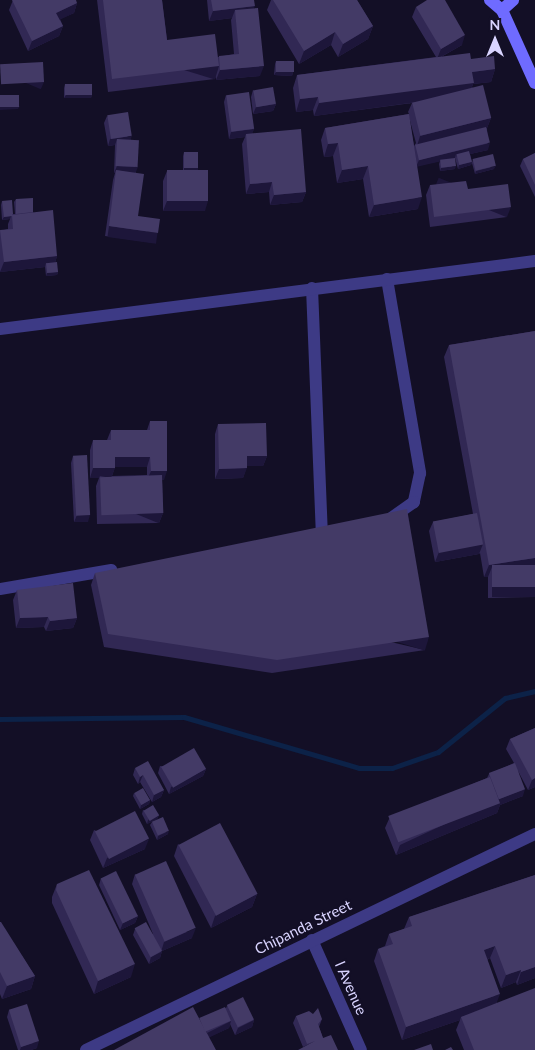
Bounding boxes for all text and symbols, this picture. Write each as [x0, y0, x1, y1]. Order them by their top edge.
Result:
north arrow [470, 15, 520, 65]
text: N [490, 16, 500, 33]
street label: Chipanda Street [252, 896, 354, 958]
street label: I Avenue [331, 958, 371, 1018]

